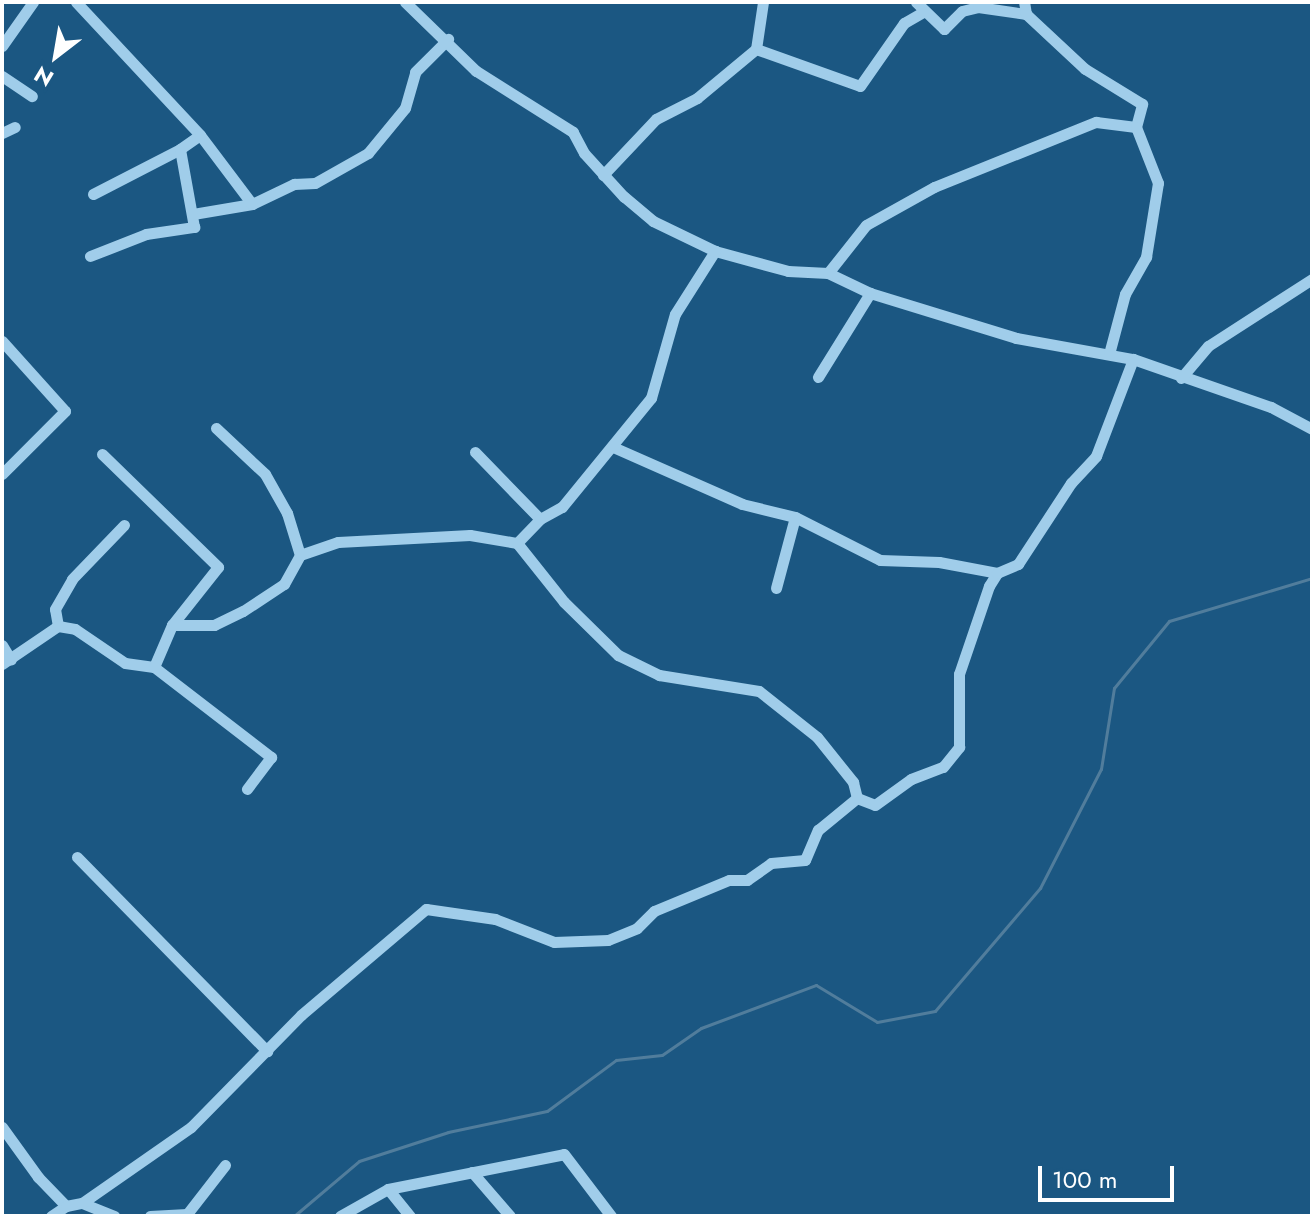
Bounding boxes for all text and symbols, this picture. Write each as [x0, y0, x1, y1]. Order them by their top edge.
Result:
north arrow [16, 16, 96, 96]
text: N [28, 58, 59, 95]
scale bar [1042, 1150, 1178, 1200]
text: 100 m [1052, 1162, 1118, 1197]

